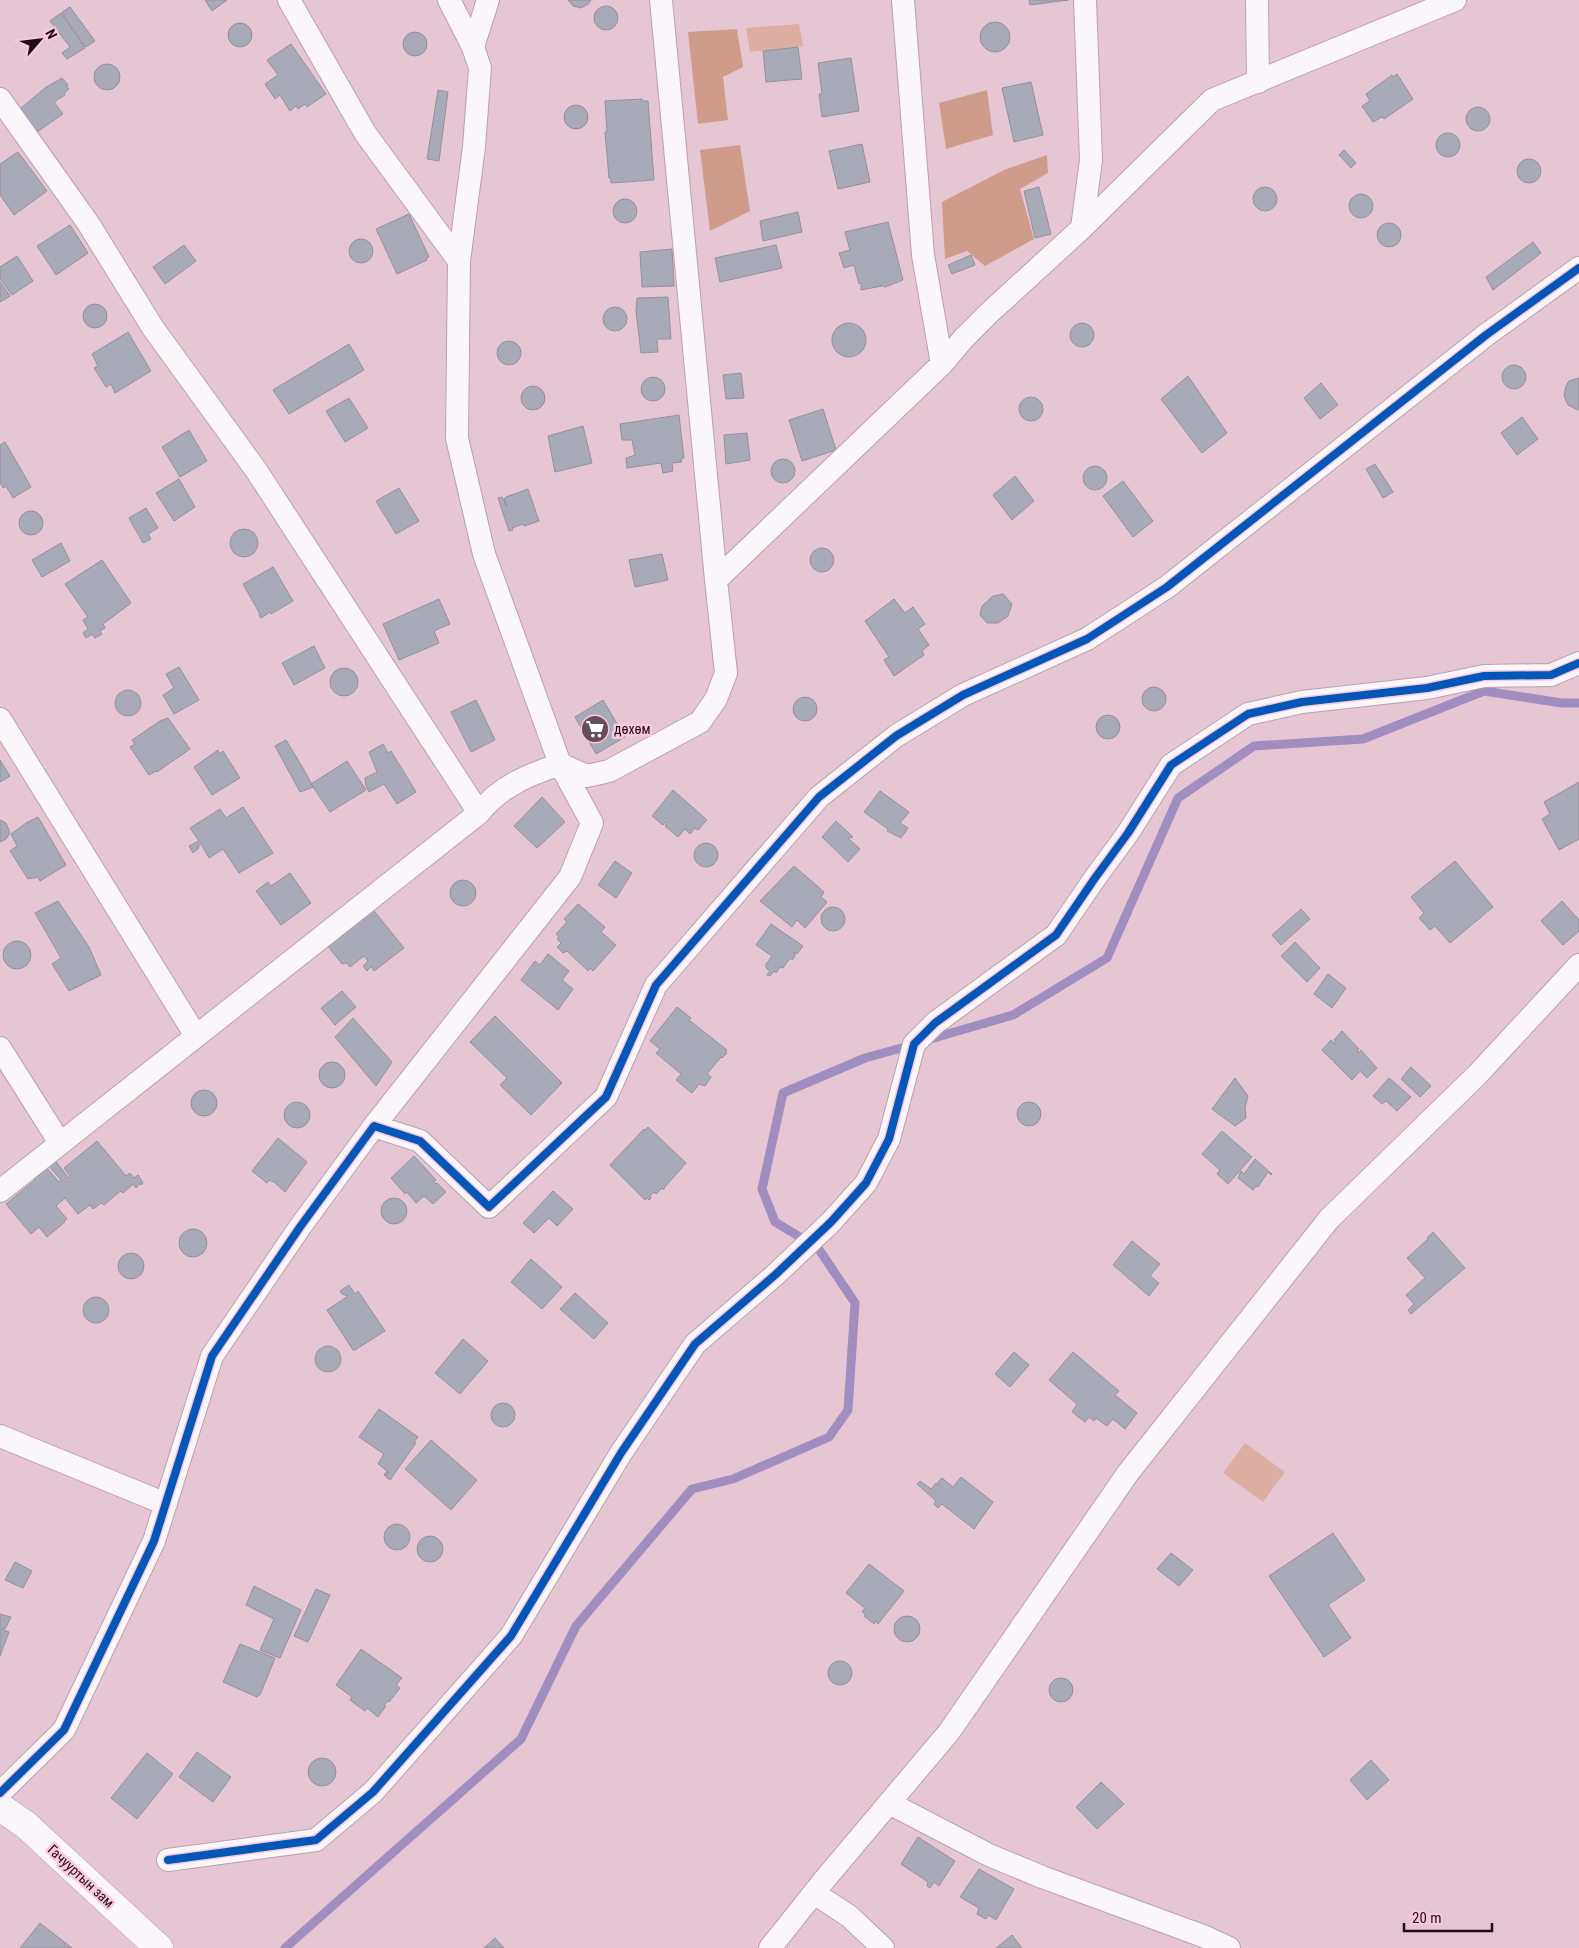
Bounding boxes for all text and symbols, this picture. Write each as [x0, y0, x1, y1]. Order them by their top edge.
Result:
north arrow [15, 15, 65, 65]
text: N [42, 26, 61, 41]
supermarket icon: дөхөм [580, 714, 610, 744]
place label: дөхөм [614, 721, 651, 737]
street label: Гачууртын зам [45, 1841, 117, 1911]
scale bar [1404, 1900, 1492, 1932]
text: 20 m [1412, 1909, 1442, 1927]

